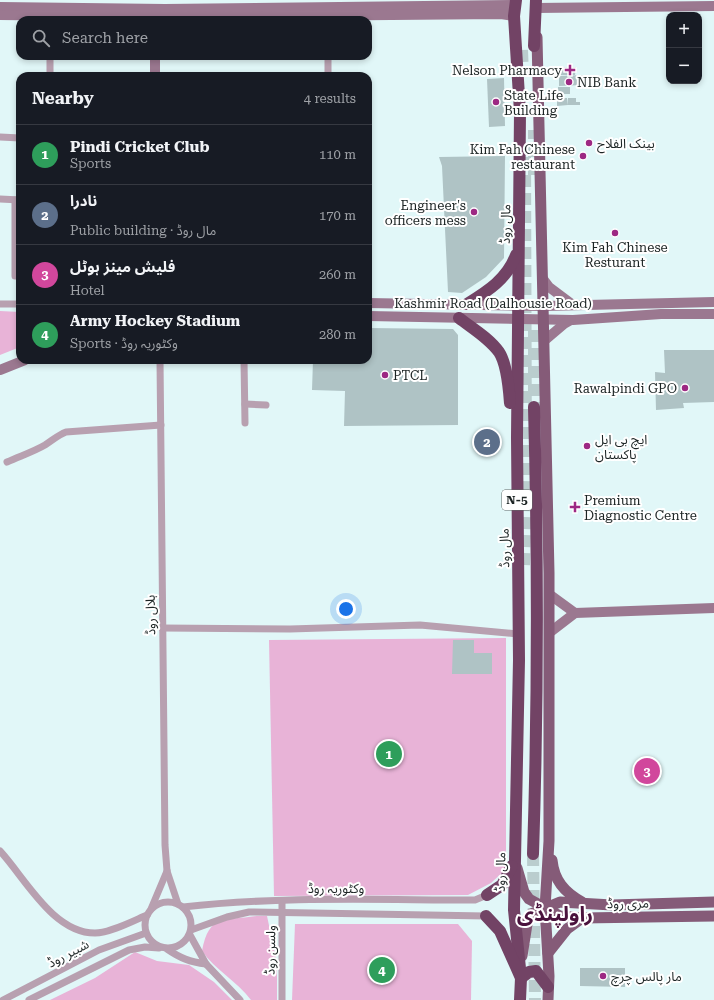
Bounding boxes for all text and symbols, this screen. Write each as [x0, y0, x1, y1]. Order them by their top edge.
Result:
map controls [666, 12, 702, 84]
button: + [666, 12, 702, 48]
search box [16, 16, 372, 60]
icon: search [30, 27, 52, 49]
text: Search here [62, 29, 148, 47]
button: − [666, 48, 702, 84]
place label: Nelson Pharmacy [452, 63, 562, 78]
marker: Nelson Pharmacy [565, 65, 575, 75]
place label: NIB Bank [577, 75, 636, 90]
marker: NIB Bank [564, 77, 574, 87]
text: Nearby [32, 88, 94, 108]
place label: State Life Building [504, 88, 563, 118]
text: 4 results [304, 91, 356, 106]
marker: State Life Building [491, 97, 501, 107]
place label: بینک الفلاح [597, 136, 655, 154]
text: Pindi Cricket Club [70, 138, 209, 156]
marker: بینک الفلاح [584, 138, 594, 148]
place label: Kim Fah Chinese restaurant [470, 142, 575, 172]
text: 1 [41, 147, 49, 162]
text: 110 m [319, 147, 356, 162]
marker: Kim Fah Chinese restaurant [578, 151, 588, 161]
text: Sports [70, 156, 111, 171]
text: نادرا [70, 192, 97, 210]
place label: Engineer's officers mess [385, 198, 466, 228]
street label: مال روڈ [498, 204, 514, 244]
marker: Engineer's officers mess [469, 207, 479, 217]
text: 2 [41, 208, 49, 223]
text: 170 m [319, 208, 356, 223]
text: Public building · مال روڈ [70, 223, 216, 238]
marker: Kim Fah Chinese Resturant [610, 228, 620, 238]
place label: Kim Fah Chinese Resturant [562, 240, 668, 270]
text: فلیش مینز ہوٹل [70, 258, 175, 276]
text: 3 [41, 267, 49, 282]
text: 260 m [319, 267, 356, 282]
text: Hotel [70, 283, 104, 298]
street label: Kashmir Road (Dalhousie Road) [394, 296, 592, 311]
text: Army Hockey Stadium [70, 312, 240, 330]
text: 4 [41, 327, 49, 342]
text: 280 m [319, 327, 356, 342]
text: Sports · وکٹوریہ روڈ [70, 336, 178, 351]
place label: PTCL [393, 368, 427, 383]
marker: PTCL [380, 370, 390, 380]
place label: Rawalpindi GPO [574, 381, 677, 396]
marker: Rawalpindi GPO [680, 383, 690, 393]
pin: 2 [474, 427, 500, 457]
place label: ایچ بی ایل پاکستان [595, 432, 647, 464]
marker: ایچ بی ایل پاکستان [582, 441, 592, 451]
road number: N-5 [502, 490, 532, 510]
place label: Premium Diagnostic Centre [584, 493, 697, 523]
marker: Premium Diagnostic Centre [569, 501, 581, 513]
street label: مال روڈ [497, 528, 513, 568]
street label: ہلال روڈ [143, 595, 159, 635]
your location [336, 599, 356, 619]
pin: 1 [376, 739, 402, 769]
pin: 3 [634, 756, 660, 786]
street label: مال روڈ [493, 852, 509, 892]
street label: وکٹوریہ روڈ [308, 881, 365, 896]
street label: مری روڈ [607, 896, 649, 912]
district label: راولپنڈی [517, 902, 593, 928]
street label: ولسن روڈ [263, 925, 279, 975]
street label: شبیر روڈ [45, 936, 92, 971]
pin: 4 [369, 955, 395, 985]
place label: مار پالس چرچ [611, 969, 682, 987]
marker: مار پالس چرچ [598, 971, 608, 981]

